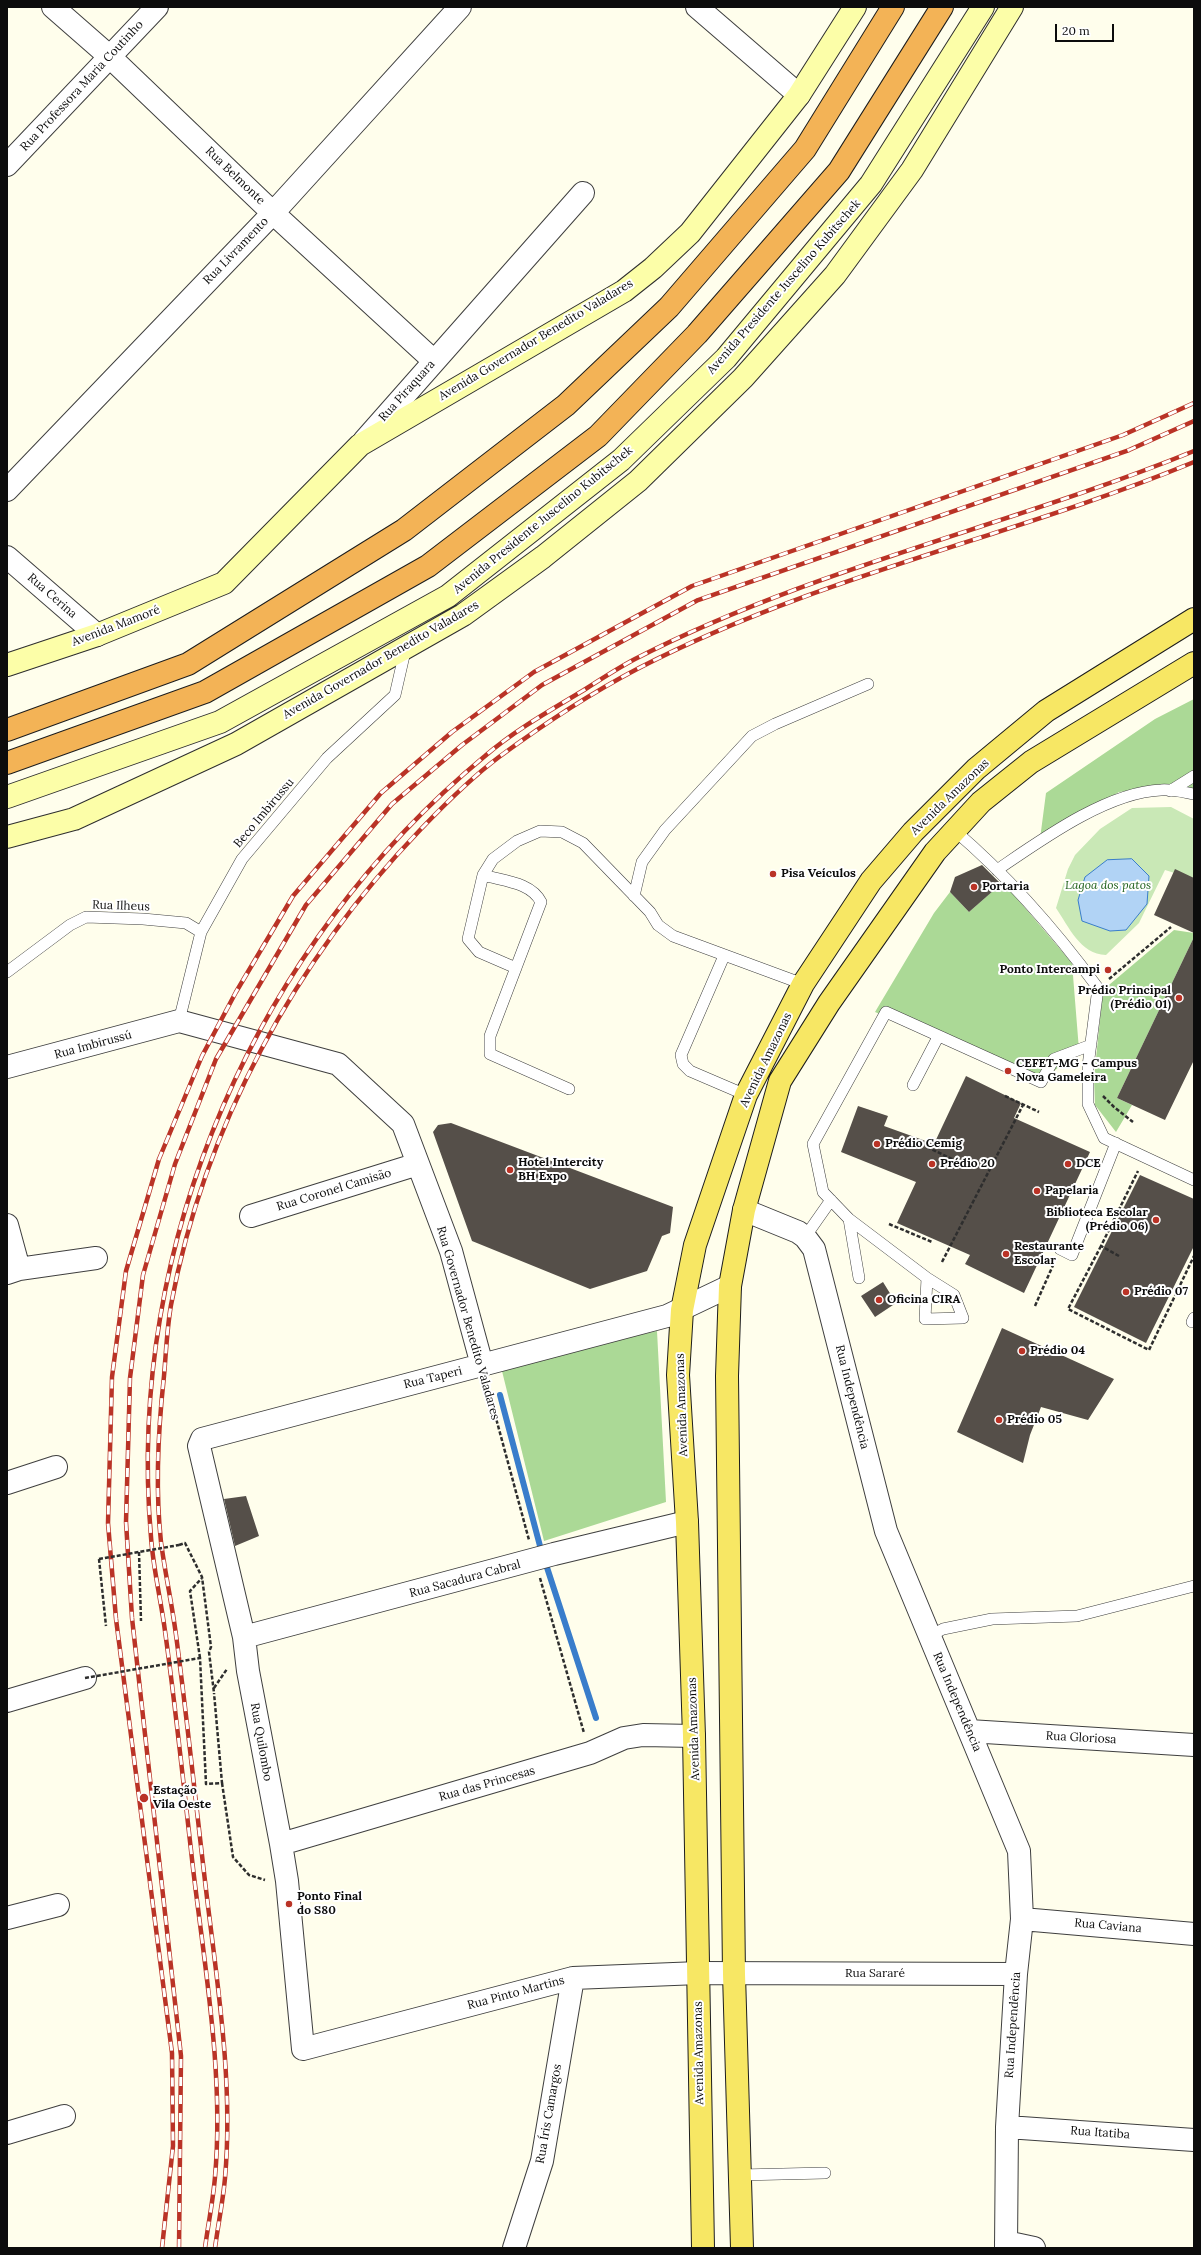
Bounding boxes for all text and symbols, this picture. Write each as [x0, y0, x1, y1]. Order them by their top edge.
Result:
scale bar [1057, 16, 1116, 42]
street label: Rua Professora Maria Coutinho [18, 18, 146, 154]
text: 20 m [1062, 23, 1090, 38]
street label: Rua Belmonte [202, 144, 268, 208]
street label: Avenida Presidente Juscelino Kubitschek [704, 197, 864, 377]
street label: Rua Livramento [200, 214, 272, 288]
street label: Avenida Governador Benedito Valadares [436, 276, 636, 404]
street label: Rua Piraquara [376, 357, 438, 425]
street label: Avenida Presidente Juscelino Kubitschek [450, 443, 636, 597]
street label: Rua Cerina [24, 571, 80, 621]
street label: Avenida Governador Benedito Valadares [281, 598, 481, 722]
street label: Avenida Mamoré [70, 603, 162, 649]
street label: Avenida Amazonas [908, 756, 992, 838]
street label: Beco Imbirussu [231, 775, 297, 851]
place label: Pisa Veículos [781, 867, 856, 881]
marker: Pisa Veículos [768, 869, 778, 879]
park label: Lagoa dos patos [1065, 879, 1151, 893]
place label: Portaria [982, 880, 1029, 894]
marker: Portaria [969, 882, 979, 892]
street label: Rua Ilheus [92, 898, 150, 914]
place label: Ponto Intercampi [999, 963, 1100, 977]
marker: Ponto Intercampi [1103, 965, 1113, 975]
place label: Prédio Principal (Prédio 01) [1078, 984, 1171, 1012]
marker: Prédio Principal (Prédio 01) [1174, 993, 1184, 1003]
street label: Avenida Amazonas [737, 1010, 795, 1110]
street label: Rua Imbirussú [53, 1028, 133, 1062]
place label: CEFET-MG - Campus Nova Gameleira [1016, 1057, 1137, 1085]
marker: CEFET-MG - Campus Nova Gameleira [1003, 1066, 1013, 1076]
place label: Prédio Cemig [885, 1137, 962, 1151]
marker: Prédio Cemig [872, 1139, 882, 1149]
place label: Hotel Intercity BH Expo [518, 1156, 603, 1184]
place label: Prédio 20 [940, 1157, 995, 1171]
place label: DCE [1076, 1157, 1101, 1171]
marker: Prédio 20 [927, 1159, 937, 1169]
marker: DCE [1063, 1159, 1073, 1169]
marker: Hotel Intercity BH Expo [505, 1165, 515, 1175]
street label: Rua Coronel Camisão [275, 1166, 393, 1214]
place label: Papelaria [1045, 1184, 1099, 1198]
marker: Papelaria [1032, 1186, 1042, 1196]
place label: Biblioteca Escolar (Prédio 06) [1046, 1206, 1148, 1234]
marker: Biblioteca Escolar (Prédio 06) [1151, 1215, 1161, 1225]
street label: Rua Governador Benedito Valadares [433, 1224, 503, 1422]
place label: Restaurante Escolar [1014, 1240, 1084, 1268]
marker: Restaurante Escolar [1001, 1249, 1011, 1259]
place label: Prédio 07 [1134, 1285, 1188, 1299]
marker: Prédio 07 [1121, 1287, 1131, 1297]
place label: Oficina CIRA [887, 1293, 961, 1307]
marker: Oficina CIRA [874, 1295, 884, 1305]
street label: Rua Independência [832, 1343, 872, 1451]
place label: Prédio 04 [1030, 1344, 1085, 1358]
marker: Prédio 04 [1017, 1346, 1027, 1356]
street label: Avenida Amazonas [673, 1353, 691, 1457]
street label: Rua Taperi [402, 1364, 464, 1392]
place label: Prédio 05 [1007, 1413, 1062, 1427]
marker: Prédio 05 [994, 1415, 1004, 1425]
street label: Rua Sacadura Cabral [408, 1557, 522, 1601]
street label: Rua Independência [930, 1650, 984, 1754]
street label: Avenida Amazonas [685, 1677, 703, 1781]
street label: Rua Quilombo [247, 1702, 275, 1782]
street label: Rua Gloriosa [1045, 1729, 1117, 1747]
street label: Rua das Princesas [437, 1763, 537, 1805]
place label: Estação Vila Oeste [153, 1784, 211, 1812]
marker: Estação Vila Oeste [138, 1792, 150, 1804]
place label: Ponto Final do S80 [297, 1890, 362, 1918]
marker: Ponto Final do S80 [284, 1899, 294, 1909]
street label: Rua Caviana [1074, 1916, 1142, 1936]
street label: Rua Sararé [845, 1967, 905, 1981]
street label: Rua Independência [1002, 1971, 1024, 2079]
street label: Rua Pinto Martins [466, 1973, 566, 2013]
street label: Avenida Amazonas [691, 2001, 707, 2105]
street label: Rua Íris Camargos [533, 2063, 565, 2165]
street label: Rua Itatiba [1070, 2124, 1130, 2142]

